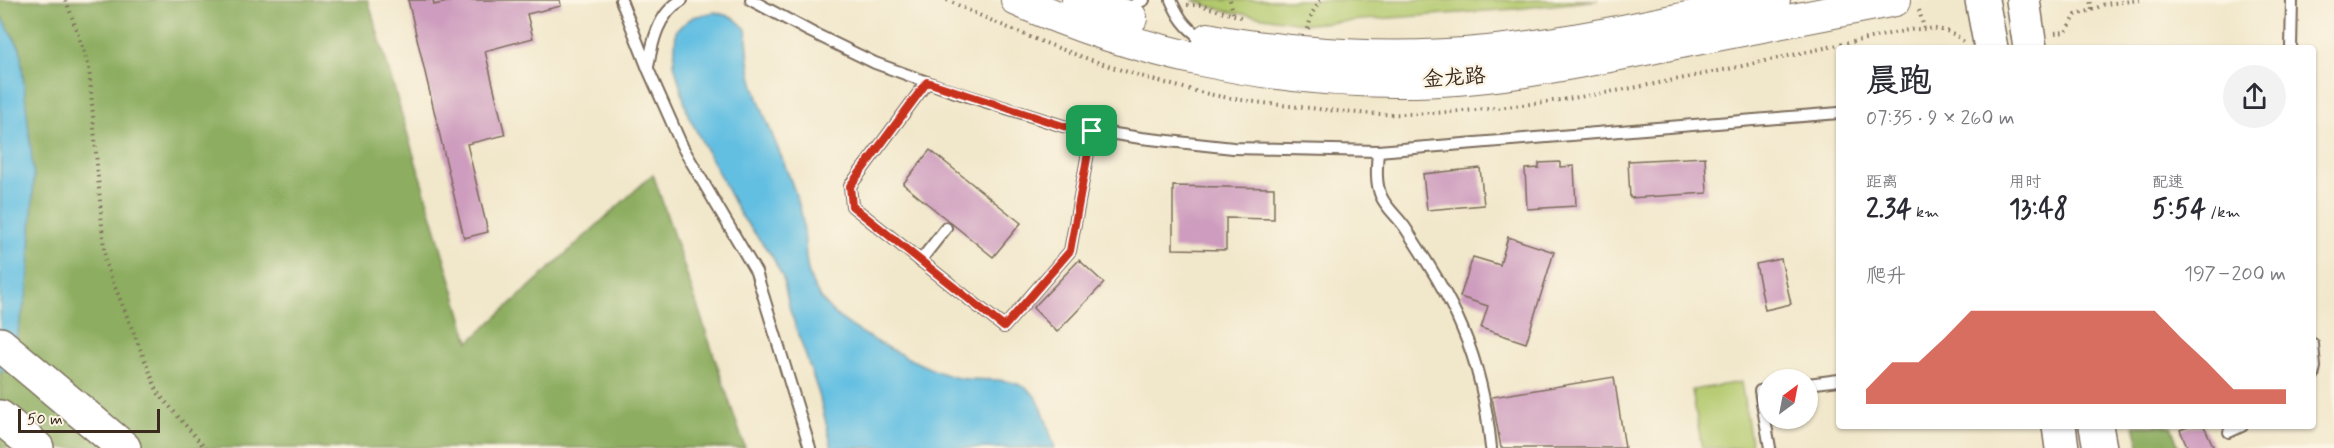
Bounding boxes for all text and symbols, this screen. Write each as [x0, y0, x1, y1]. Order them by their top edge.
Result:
text: 晨跑 [1866, 60, 1932, 104]
street label: 金龙路 [1422, 62, 1486, 94]
button: share [2223, 65, 2286, 128]
pin [1066, 105, 1117, 156]
text: 07:35 · 9 × 260 m [1866, 105, 2015, 132]
icon: arrive [1075, 114, 1108, 147]
text: 距离 [1866, 172, 1898, 193]
text: 用时 [2009, 172, 2041, 193]
text: 配速 [2152, 172, 2184, 193]
text: 2.34 [1866, 193, 1912, 227]
text: 13:48 [2009, 193, 2068, 227]
text: 5:54 [2152, 193, 2206, 227]
text: km [1912, 202, 1939, 223]
text: /km [2206, 202, 2241, 223]
text: 197–200 m [2184, 261, 2286, 288]
text: 爬升 [1866, 263, 1906, 290]
north arrow [1758, 369, 1818, 429]
map controls [1758, 369, 1818, 429]
scale bar [18, 406, 160, 434]
text: 50 m [27, 409, 63, 430]

